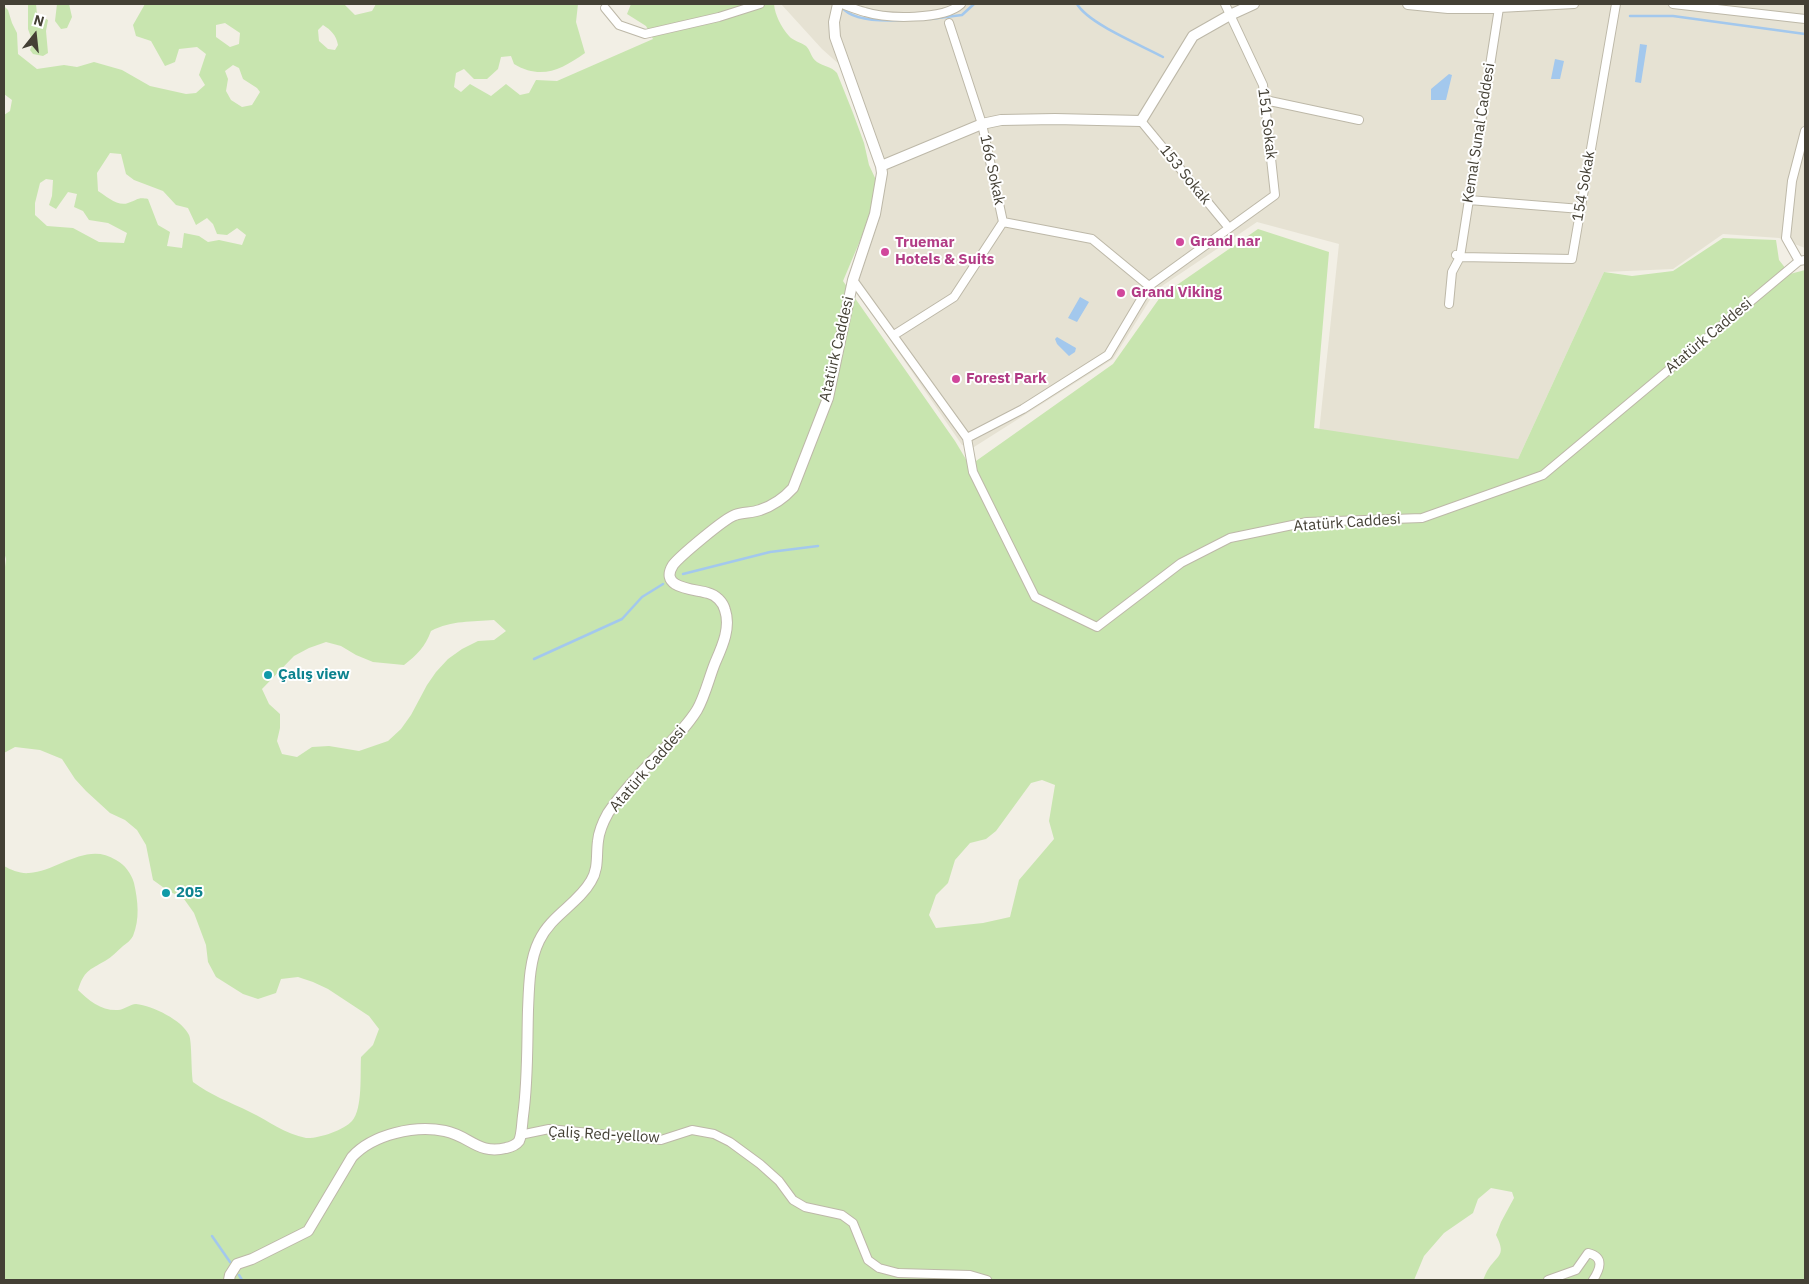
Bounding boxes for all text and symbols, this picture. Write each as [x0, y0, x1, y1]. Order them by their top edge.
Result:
north arrow [10, 10, 60, 60]
text: N [32, 11, 46, 31]
street label: Kemal Sunal Caddesi [1459, 62, 1499, 204]
street label: 151 Sokak [1254, 87, 1280, 161]
street label: 166 Sokak [976, 133, 1008, 207]
street label: 153 Sokak [1156, 142, 1214, 208]
street label: 154 Sokak [1569, 149, 1599, 223]
place label: Grand nar [1190, 233, 1260, 251]
place label: Truemar Hotels & Suits [895, 234, 994, 269]
marker: Grand nar [1174, 236, 1186, 248]
marker: Truemar Hotels & Suits [879, 246, 891, 258]
place label: Grand Viking [1131, 284, 1222, 302]
marker: Grand Viking [1115, 287, 1127, 299]
street label: Atatürk Caddesi [816, 295, 858, 403]
street label: Atatürk Caddesi [1662, 295, 1756, 377]
place label: Forest Park [966, 370, 1047, 388]
marker: Forest Park [950, 373, 962, 385]
street label: Atatürk Caddesi [1293, 510, 1401, 536]
place label: Çalış view [278, 666, 350, 684]
marker: Çalış view [262, 669, 274, 681]
street label: Atatürk Caddesi [606, 722, 690, 816]
place label: 205 [176, 884, 203, 902]
marker: 205 [160, 887, 172, 899]
street label: Çaliş Red-yellow [548, 1123, 660, 1147]

